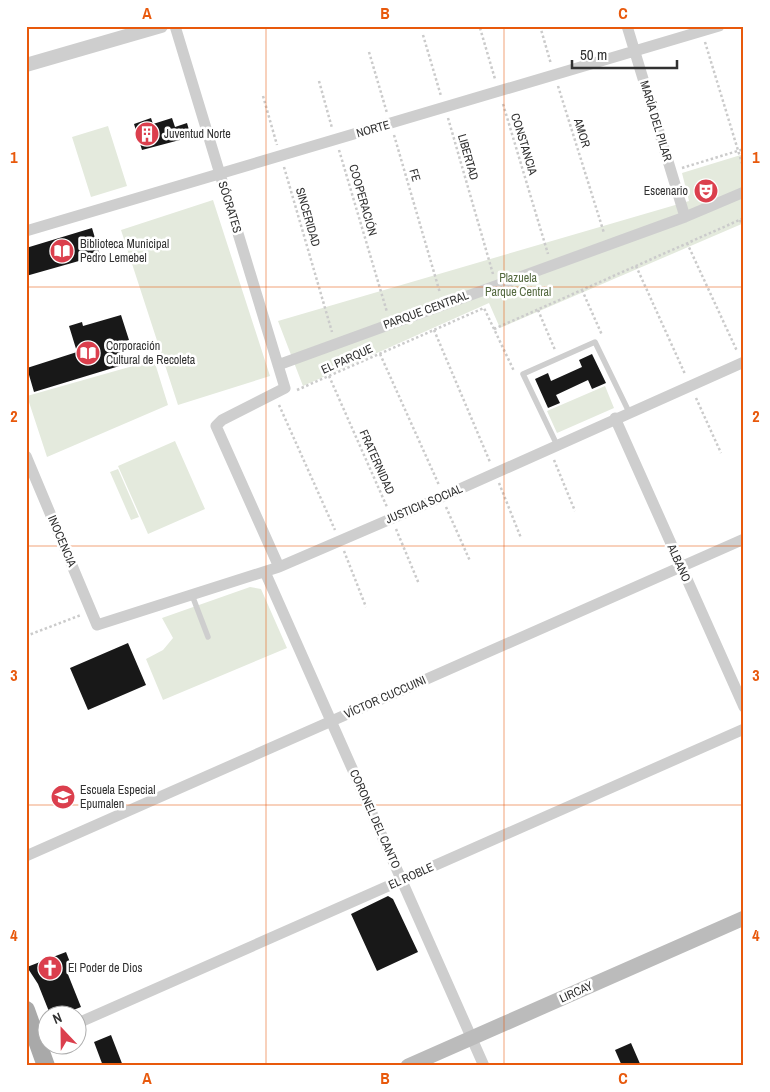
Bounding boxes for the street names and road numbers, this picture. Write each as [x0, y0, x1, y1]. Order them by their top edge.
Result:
street label: MARÍA DEL PILAR [636, 79, 676, 163]
street label: CONSTANCIA [507, 111, 541, 177]
street label: AMOR [570, 116, 594, 149]
street label: NORTE [354, 117, 392, 141]
street label: LIBERTAD [454, 132, 482, 182]
street label: COOPERACIÓN [345, 162, 381, 238]
street label: FE [406, 167, 424, 183]
street label: SÓCRATES [215, 179, 246, 235]
street label: SINCERIDAD [292, 186, 324, 248]
street label: PARQUE CENTRAL [381, 287, 471, 333]
street label: EL PARQUE [319, 340, 375, 378]
street label: FRATERNIDAD [356, 427, 398, 497]
street label: JUSTICIA SOCIAL [383, 480, 465, 527]
street label: INOCENCIA [44, 513, 80, 570]
street label: ALBANO [663, 541, 695, 585]
street label: VÍCTOR CUCCUINI [342, 672, 428, 722]
street label: CORONEL DEL CANTO [346, 767, 404, 871]
street label: EL ROBLE [386, 859, 436, 893]
street label: LIRCAY [557, 977, 596, 1006]

